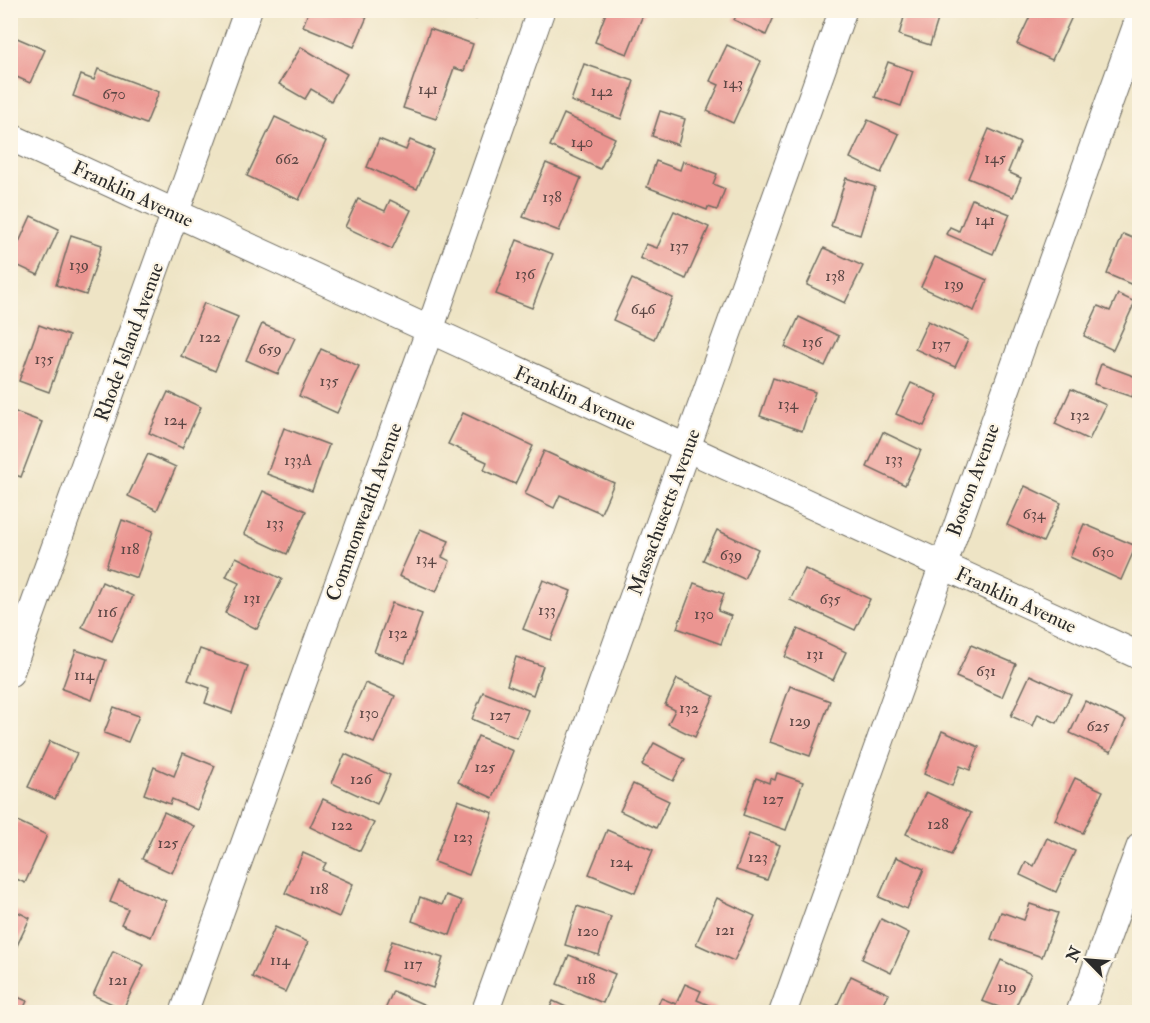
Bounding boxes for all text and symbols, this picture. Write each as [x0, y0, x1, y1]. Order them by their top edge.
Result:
house number: 143 [723, 73, 743, 93]
house number: 141 [418, 79, 438, 99]
house number: 142 [591, 81, 613, 101]
house number: 670 [102, 84, 126, 104]
house number: 140 [571, 132, 593, 152]
house number: 145 [984, 148, 1006, 168]
house number: 662 [275, 149, 299, 169]
street label: Franklin Avenue [69, 155, 197, 233]
house number: 138 [542, 187, 562, 207]
house number: 141 [975, 210, 995, 230]
house number: 137 [669, 236, 689, 256]
house number: 139 [69, 255, 89, 275]
street label: Rhode Island Avenue [89, 259, 169, 425]
house number: 136 [515, 264, 536, 284]
house number: 138 [825, 266, 845, 286]
house number: 139 [944, 274, 964, 294]
house number: 646 [631, 299, 656, 319]
house number: 122 [199, 327, 221, 347]
house number: 136 [802, 332, 823, 352]
house number: 137 [931, 334, 951, 354]
house number: 659 [258, 339, 282, 359]
house number: 135 [35, 349, 53, 369]
street label: Franklin Avenue [510, 360, 640, 436]
house number: 135 [320, 371, 338, 391]
house number: 134 [778, 394, 800, 414]
house number: 132 [1070, 405, 1090, 425]
house number: 124 [164, 410, 188, 430]
street label: Commonwealth Avenue [320, 419, 408, 605]
street label: Boston Avenue [941, 420, 1005, 540]
street label: Massachusetts Avenue [622, 425, 706, 599]
house number: 133 [885, 449, 903, 469]
house number: 133A [284, 450, 312, 470]
house number: 634 [1023, 504, 1047, 524]
house number: 133 [266, 513, 284, 533]
house number: 118 [121, 539, 140, 559]
house number: 630 [1092, 542, 1114, 562]
house number: 639 [720, 545, 742, 565]
house number: 134 [416, 549, 438, 569]
street label: Franklin Avenue [952, 561, 1080, 639]
house number: 131 [243, 588, 261, 608]
house number: 635 [819, 589, 841, 609]
house number: 133 [538, 600, 556, 620]
house number: 116 [97, 602, 118, 622]
house number: 130 [694, 604, 714, 624]
house number: 132 [388, 623, 408, 643]
house number: 131 [806, 644, 824, 664]
house number: 631 [976, 661, 996, 681]
house number: 114 [74, 665, 95, 685]
house number: 132 [679, 698, 699, 718]
house number: 130 [359, 703, 379, 723]
house number: 127 [489, 705, 511, 725]
house number: 129 [789, 711, 811, 731]
house number: 625 [1086, 716, 1110, 736]
house number: 125 [475, 757, 495, 777]
house number: 126 [350, 769, 373, 789]
house number: 127 [762, 789, 784, 809]
house number: 128 [927, 814, 949, 834]
house number: 122 [331, 815, 353, 835]
house number: 123 [453, 827, 473, 847]
house number: 125 [158, 833, 178, 853]
house number: 123 [748, 847, 768, 867]
house number: 124 [610, 852, 634, 872]
house number: 118 [310, 879, 329, 899]
house number: 121 [715, 920, 735, 940]
house number: 120 [577, 921, 599, 941]
north arrow [1057, 930, 1117, 990]
text: N [1062, 943, 1087, 966]
house number: 114 [270, 950, 291, 970]
house number: 117 [404, 954, 423, 974]
house number: 118 [577, 969, 596, 989]
house number: 121 [108, 970, 128, 990]
house number: 119 [997, 977, 1017, 997]

